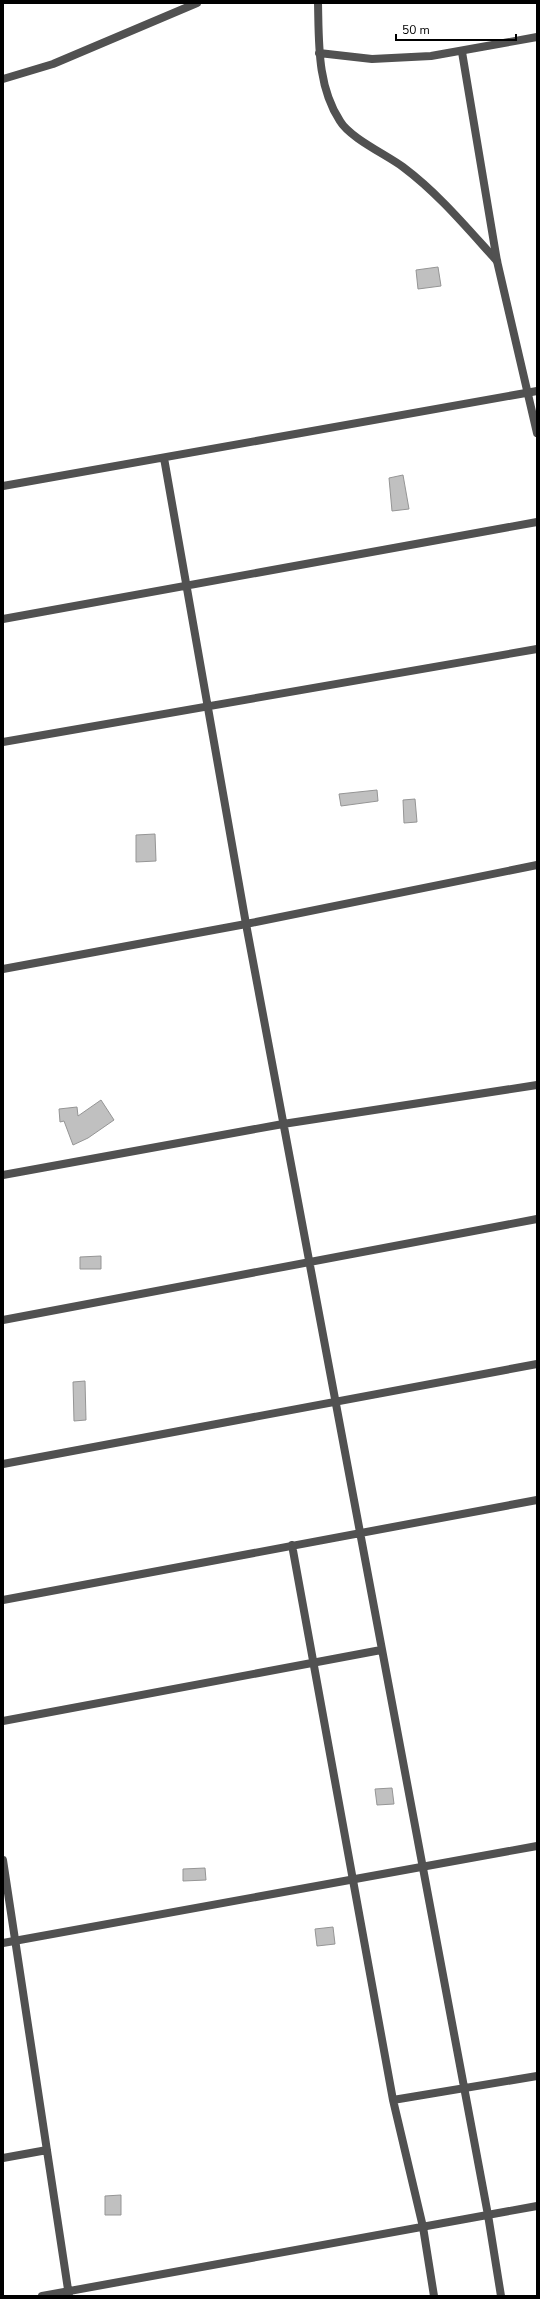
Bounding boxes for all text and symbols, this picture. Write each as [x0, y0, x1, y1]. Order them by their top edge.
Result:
scale bar [396, 16, 516, 42]
text: 50 m [402, 22, 430, 38]

